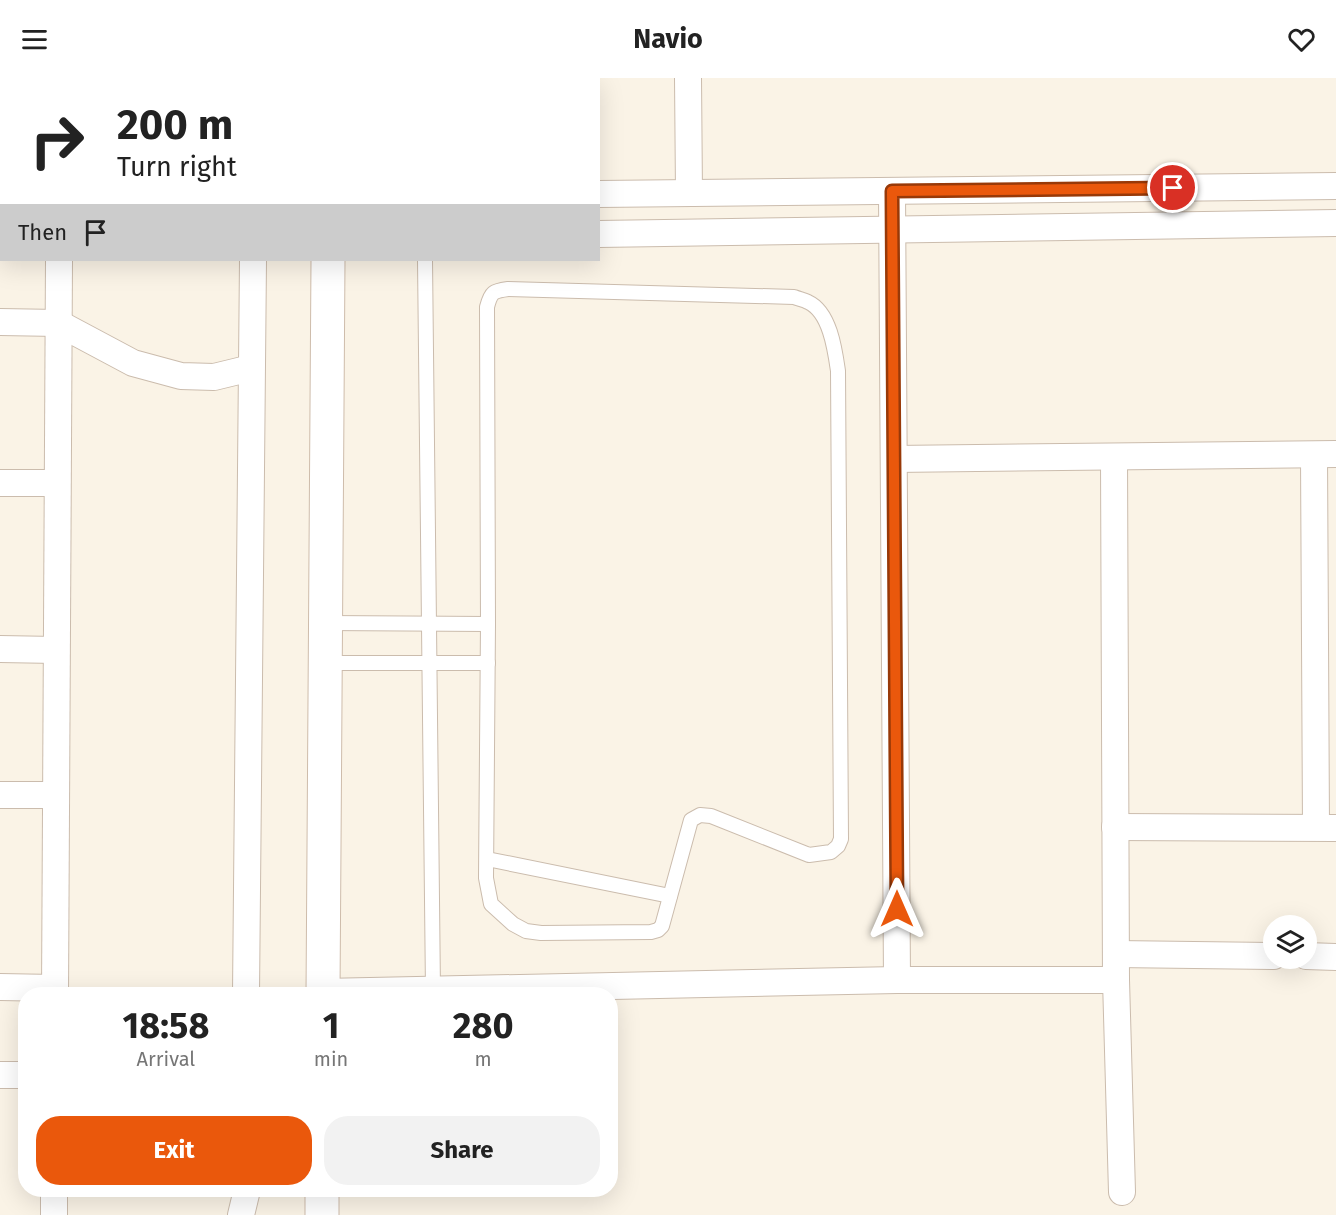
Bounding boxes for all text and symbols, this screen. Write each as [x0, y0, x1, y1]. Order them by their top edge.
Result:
icon: menu [18, 23, 51, 56]
text: Navio [633, 23, 703, 55]
icon: heart [1285, 23, 1318, 56]
text: 200 m [117, 100, 233, 150]
icon: right [18, 102, 96, 180]
text: Turn right [117, 151, 237, 183]
pin [1147, 162, 1198, 213]
icon: arrive [1156, 171, 1189, 204]
icon: arrive [79, 216, 112, 249]
text: Then [18, 219, 67, 246]
position arrow [865, 877, 929, 941]
map controls [1263, 915, 1317, 969]
button: layers [1263, 915, 1317, 969]
text: 18:58 [123, 1004, 209, 1048]
text: 1 [323, 1004, 339, 1048]
text: 280 [453, 1004, 513, 1048]
text: Arrival [137, 1047, 195, 1071]
text: min [314, 1047, 348, 1071]
text: m [475, 1047, 492, 1071]
button: Exit [36, 1116, 312, 1185]
button: Share [324, 1116, 600, 1185]

